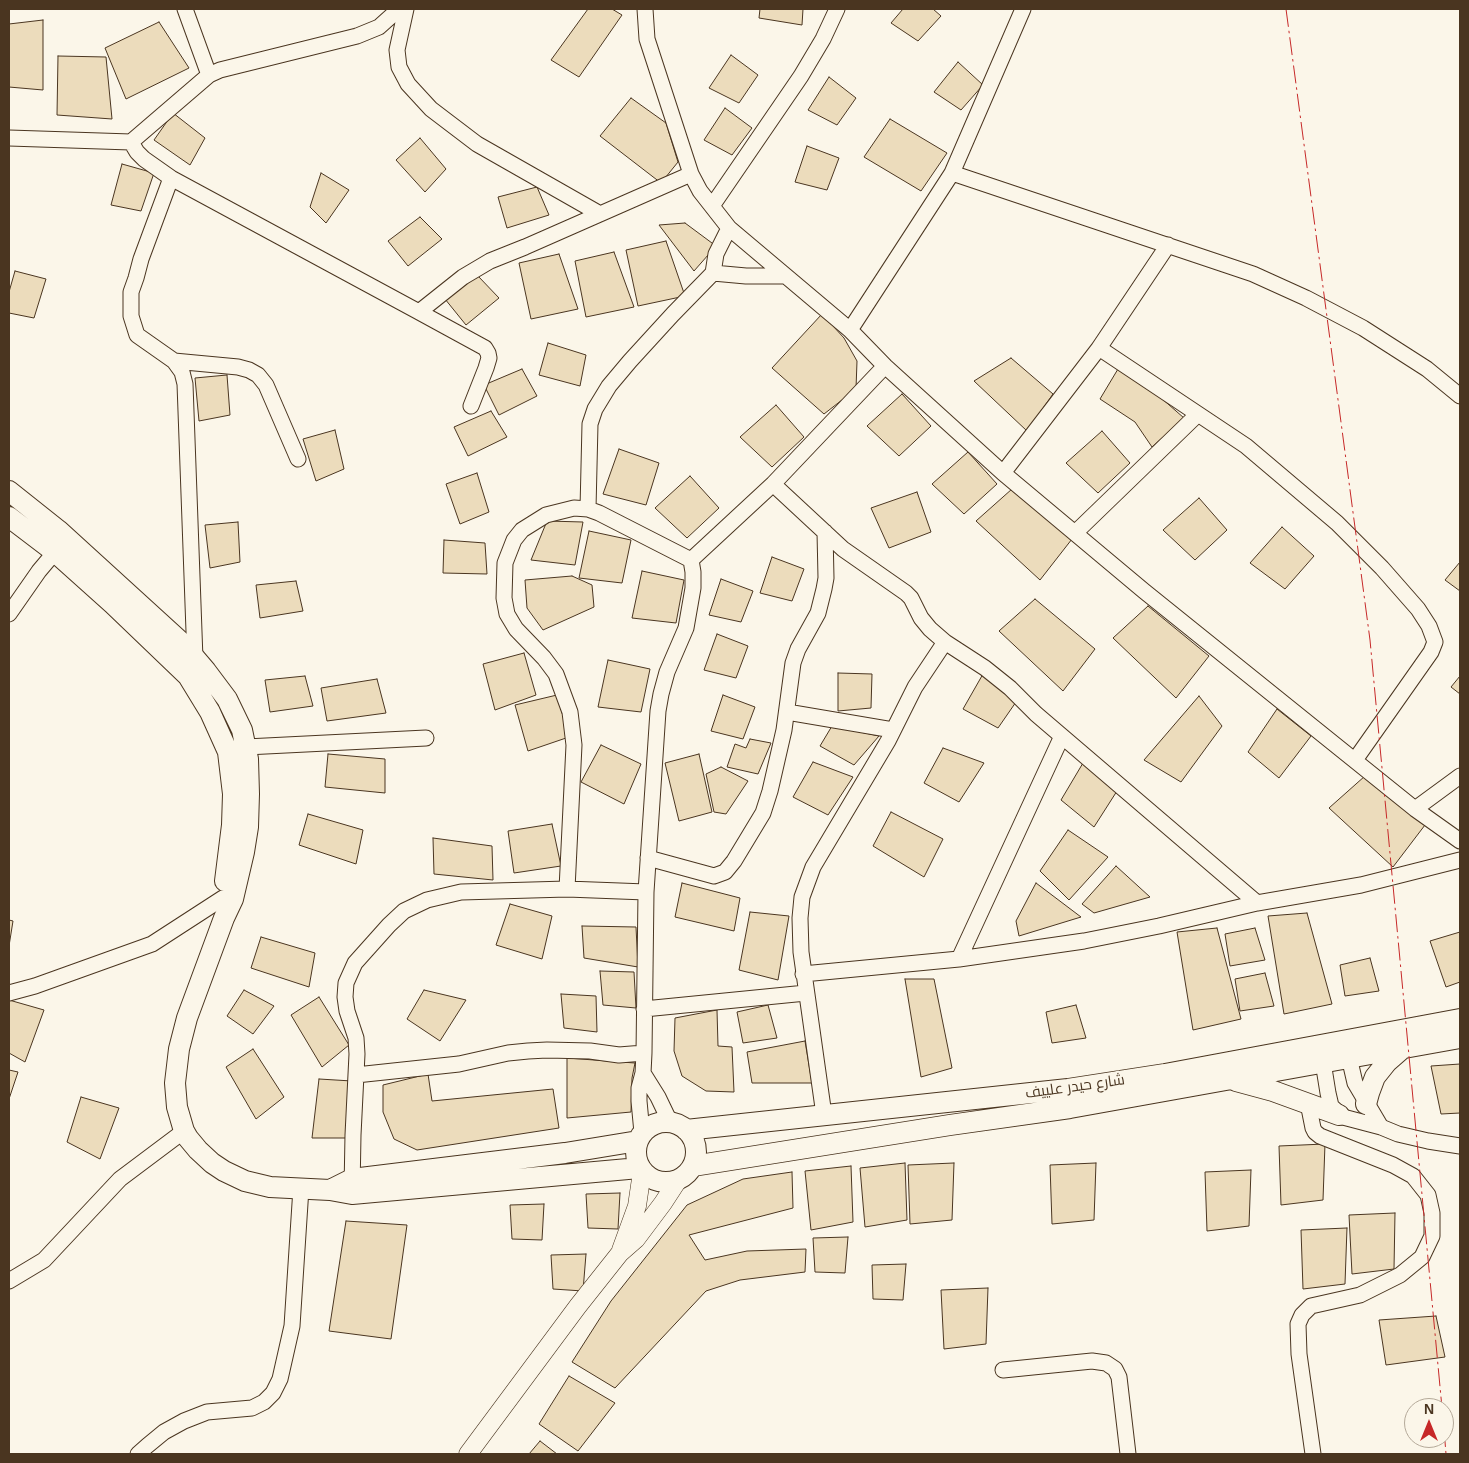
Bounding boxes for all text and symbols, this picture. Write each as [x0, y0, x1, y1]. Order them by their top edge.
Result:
street label: شارع حيدر علييف [1024, 1071, 1126, 1103]
north arrow [1404, 1398, 1454, 1448]
text: N [1424, 1401, 1434, 1417]

